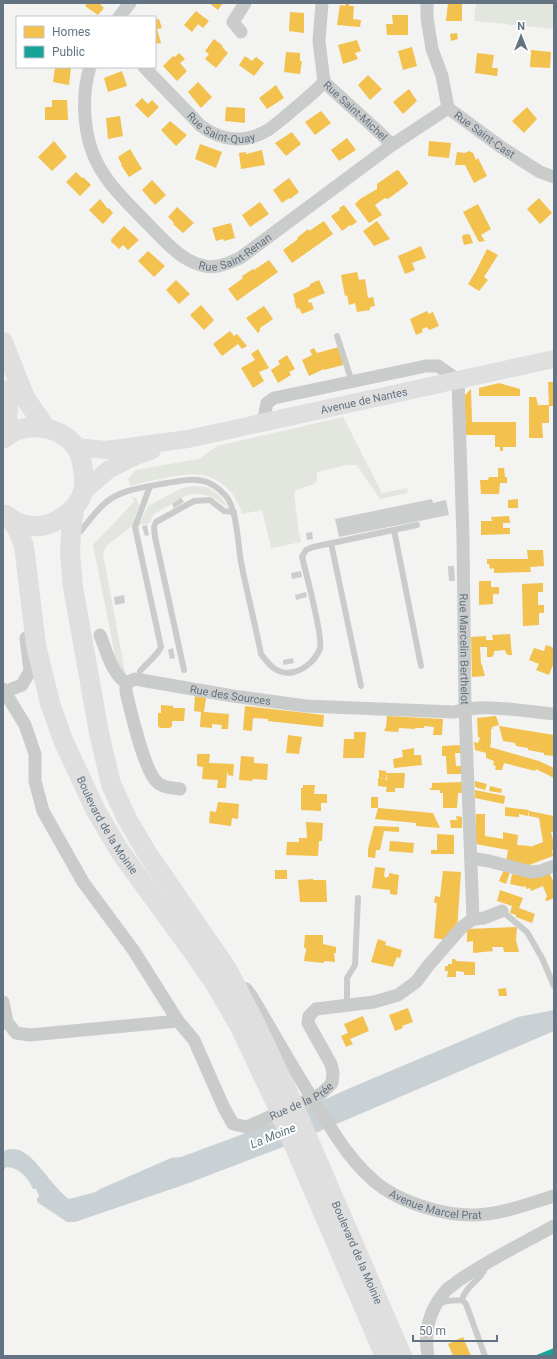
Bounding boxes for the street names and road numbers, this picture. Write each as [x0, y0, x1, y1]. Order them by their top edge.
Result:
street label: Rue Saint-Michel [320, 79, 390, 144]
street label: Rue Saint-Cast [451, 109, 517, 161]
street label: Rue Saint-Quay [184, 110, 258, 146]
street label: Rue Saint-Renan [197, 231, 274, 274]
street label: Avenue de Nantes [319, 385, 409, 417]
street label: Rue Marcelin Berthelot [457, 593, 471, 705]
street label: Rue des Sources [189, 683, 272, 708]
street label: Boulevard de la Moinie [74, 774, 140, 877]
street label: Rue de la Prée [268, 1080, 336, 1123]
street label: Avenue Marcel Prat [387, 1187, 482, 1222]
street label: Boulevard de la Moinie [329, 1199, 385, 1306]

